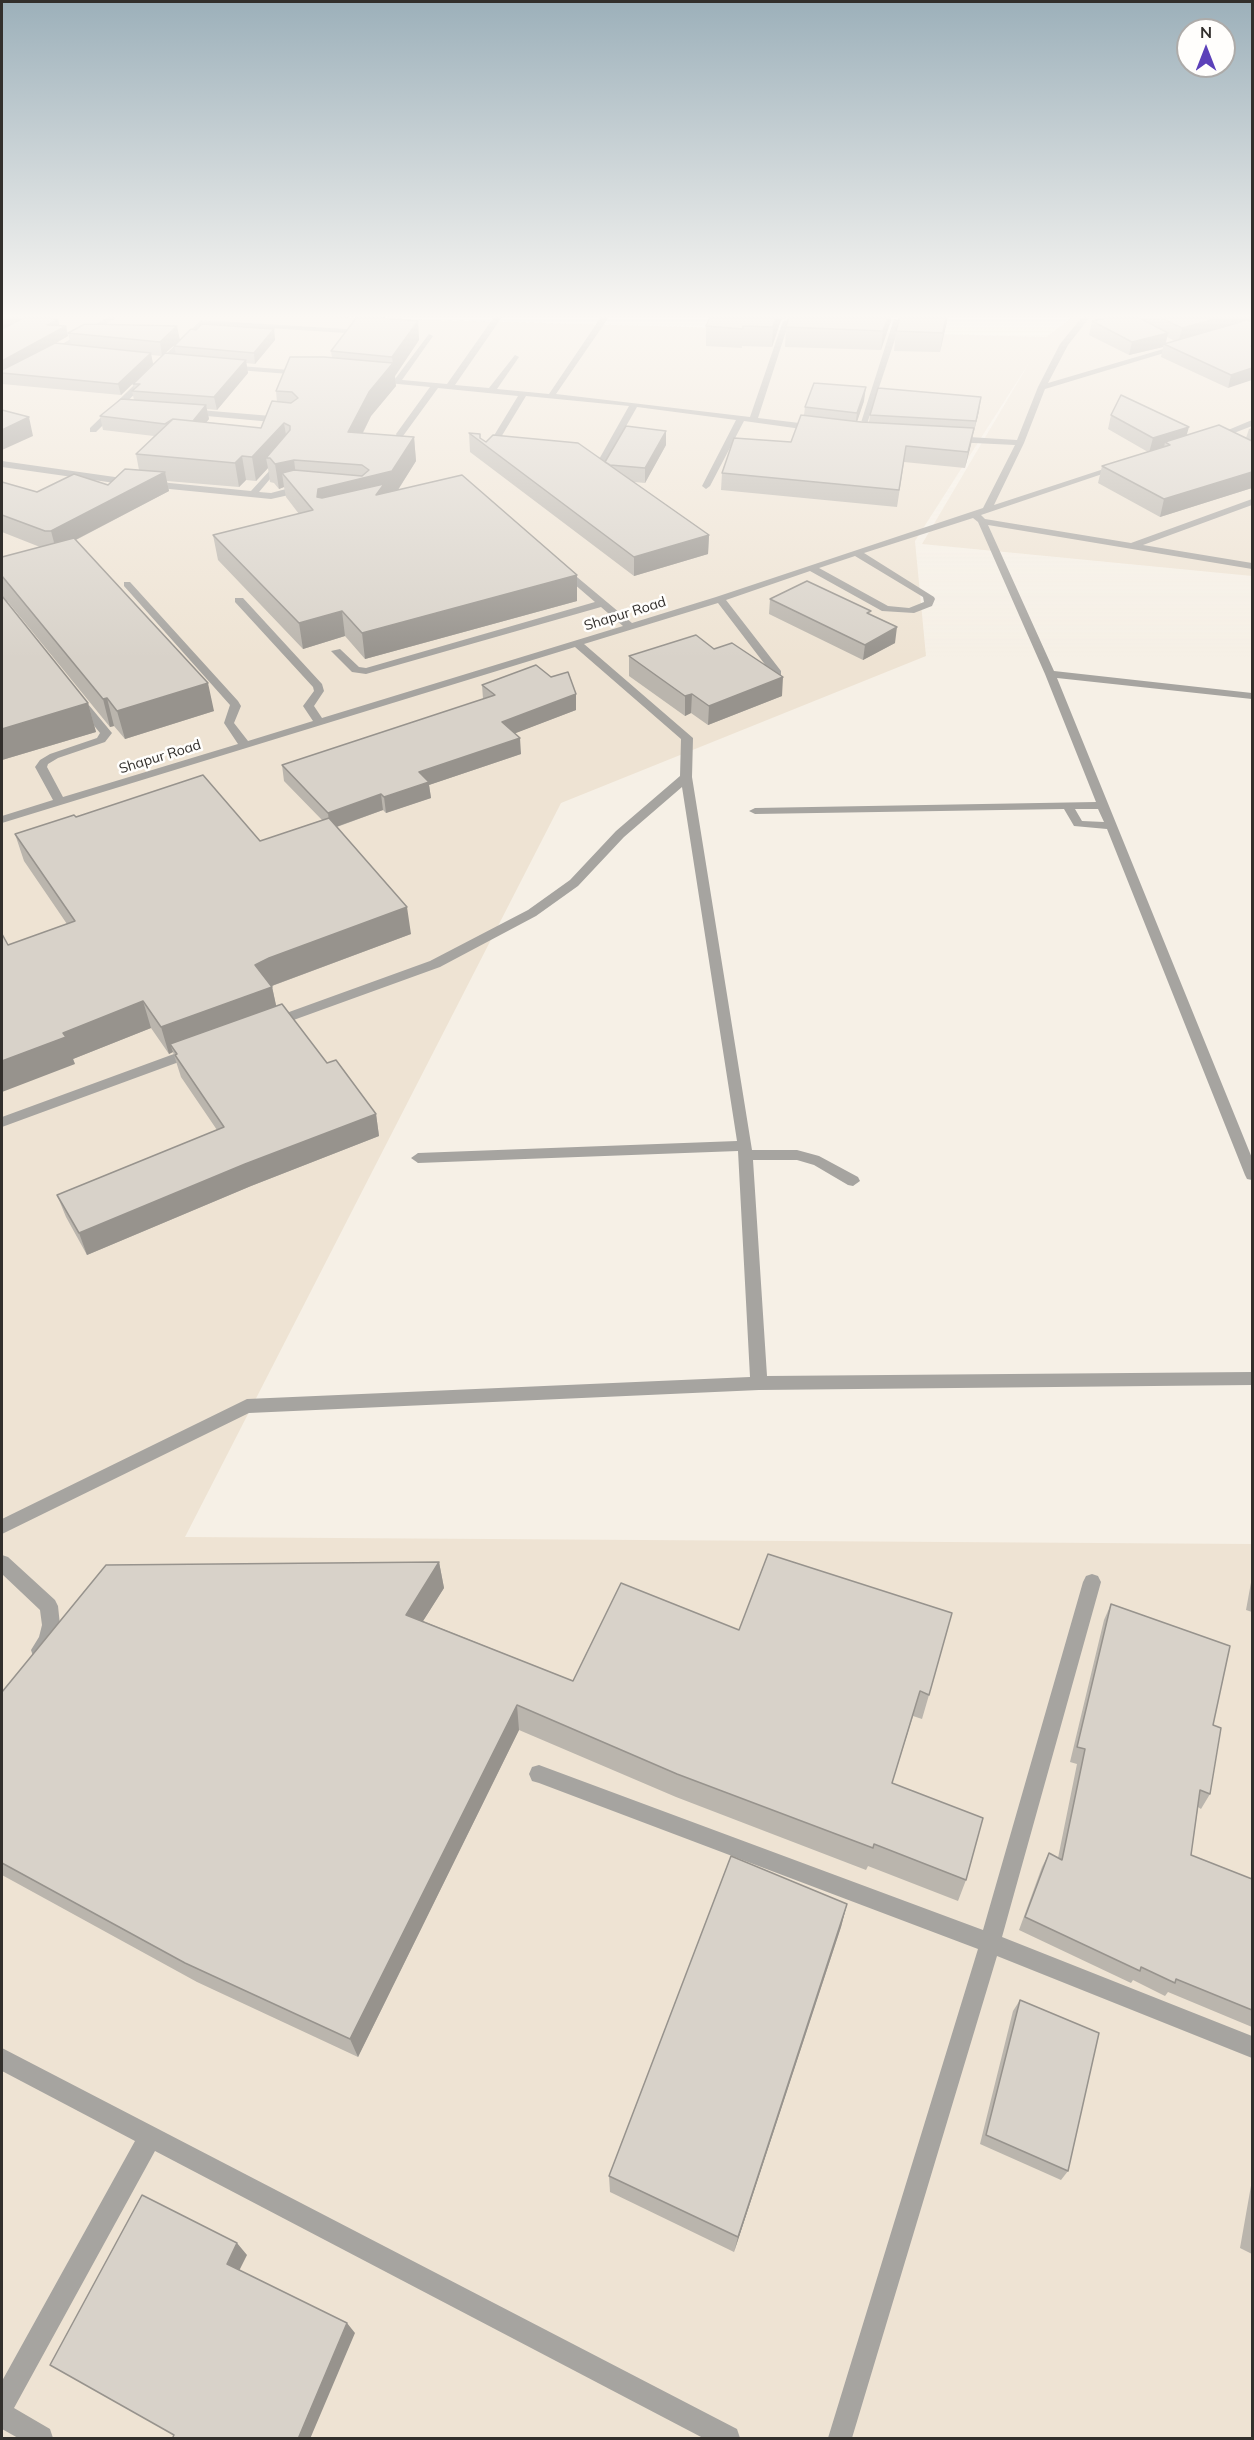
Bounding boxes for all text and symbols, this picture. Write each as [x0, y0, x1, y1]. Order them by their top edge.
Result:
north arrow [1176, 18, 1236, 78]
text: N [1200, 22, 1212, 42]
street label: Shapur Road [582, 594, 668, 634]
street label: Shapur Road [117, 737, 203, 777]

